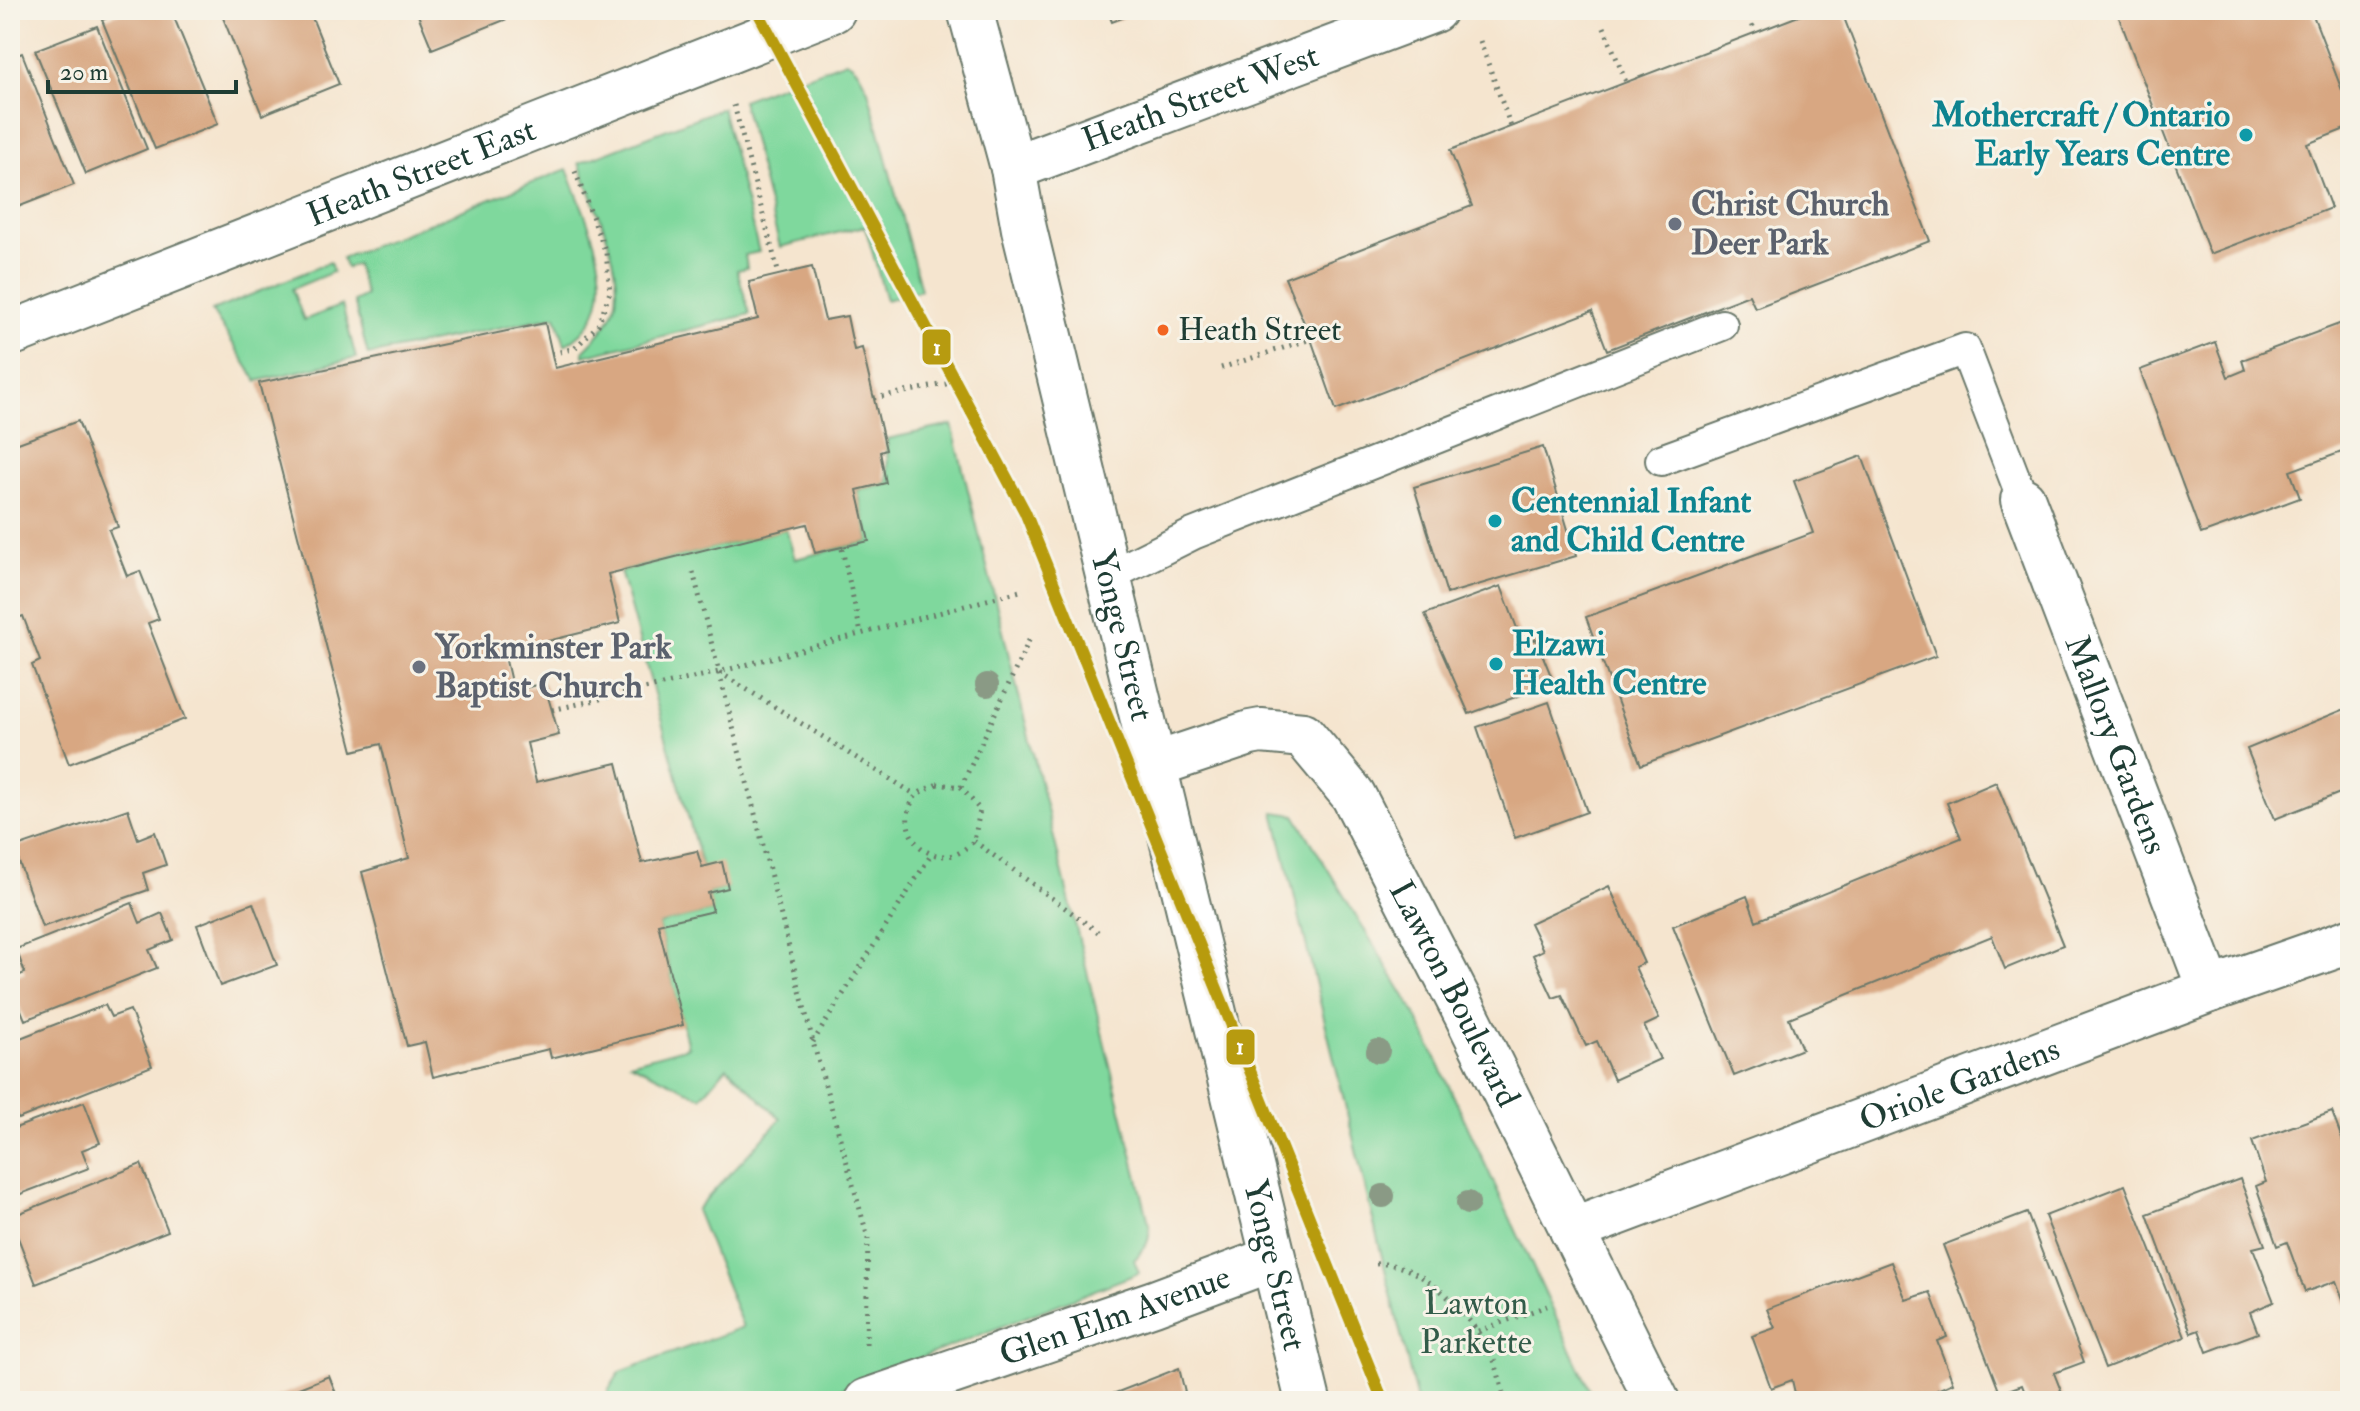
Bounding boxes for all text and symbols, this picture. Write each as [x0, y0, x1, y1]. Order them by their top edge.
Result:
street label: Heath Street West [1076, 34, 1325, 162]
scale bar [48, 44, 236, 94]
text: 20 m [60, 57, 109, 88]
place label: Mothercraft / Ontario Early Years Centre [1931, 94, 2231, 176]
street label: Heath Street East [301, 108, 542, 236]
marker: Mothercraft / Ontario Early Years Centre [2237, 126, 2255, 144]
place label: Christ Church Deer Park [1691, 183, 1890, 265]
marker: Christ Church Deer Park [1666, 215, 1684, 233]
place label: Heath Street [1178, 310, 1341, 350]
marker: Heath Street [1155, 322, 1171, 338]
line badge: 1 [921, 328, 952, 366]
text: 1 [933, 334, 941, 362]
place label: Centennial Infant and Child Centre [1511, 480, 1751, 562]
marker: Centennial Infant and Child Centre [1486, 512, 1504, 530]
street label: Yonge Street [1081, 546, 1164, 725]
place label: Elzawi Health Centre [1512, 623, 1707, 705]
place label: Yorkminster Park Baptist Church [434, 626, 672, 708]
street label: Mallory Gardens [2055, 630, 2178, 860]
marker: Elzawi Health Centre [1487, 655, 1505, 673]
marker: Yorkminster Park Baptist Church [410, 658, 428, 676]
street label: Lawton Boulevard [1379, 873, 1530, 1114]
street label: Oriole Gardens [1853, 1027, 2066, 1141]
line badge: 1 [1225, 1028, 1256, 1066]
text: 1 [1236, 1033, 1244, 1061]
street label: Yonge Street [1234, 1176, 1317, 1355]
street label: Glen Elm Avenue [994, 1255, 1236, 1376]
park label: Lawton Parkette [1420, 1282, 1532, 1364]

